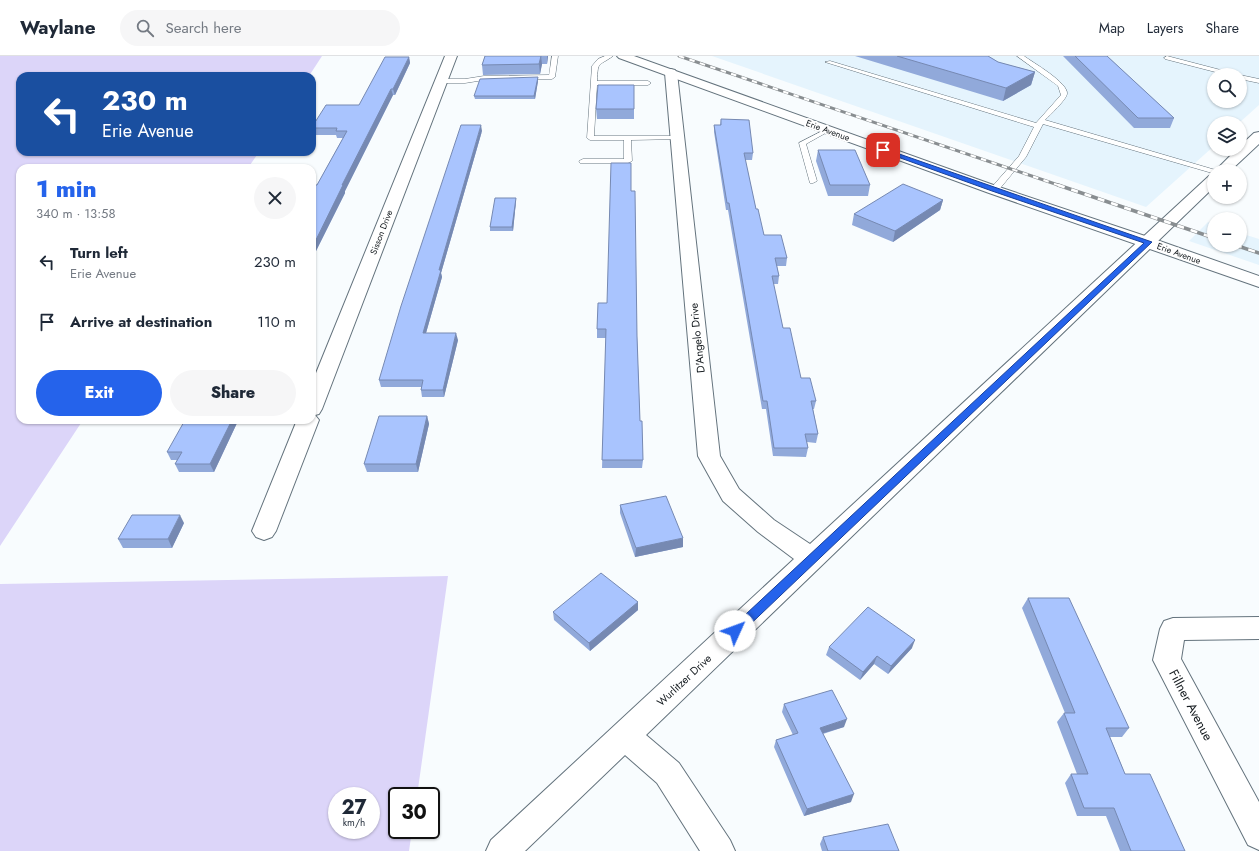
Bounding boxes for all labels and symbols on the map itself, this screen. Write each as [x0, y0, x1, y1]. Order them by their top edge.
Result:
street label: Erie Avenue [804, 116, 852, 144]
pin [866, 133, 900, 167]
street label: Sisson Drive [367, 207, 396, 256]
street label: Erie Avenue [1155, 239, 1203, 267]
street label: D'Angelo Drive [685, 302, 709, 374]
position arrow [714, 610, 756, 652]
street label: Wurlitzer Drive [653, 650, 715, 710]
street label: Fillner Avenue [1164, 666, 1218, 744]
speed limit sign: 30 [388, 787, 440, 839]

